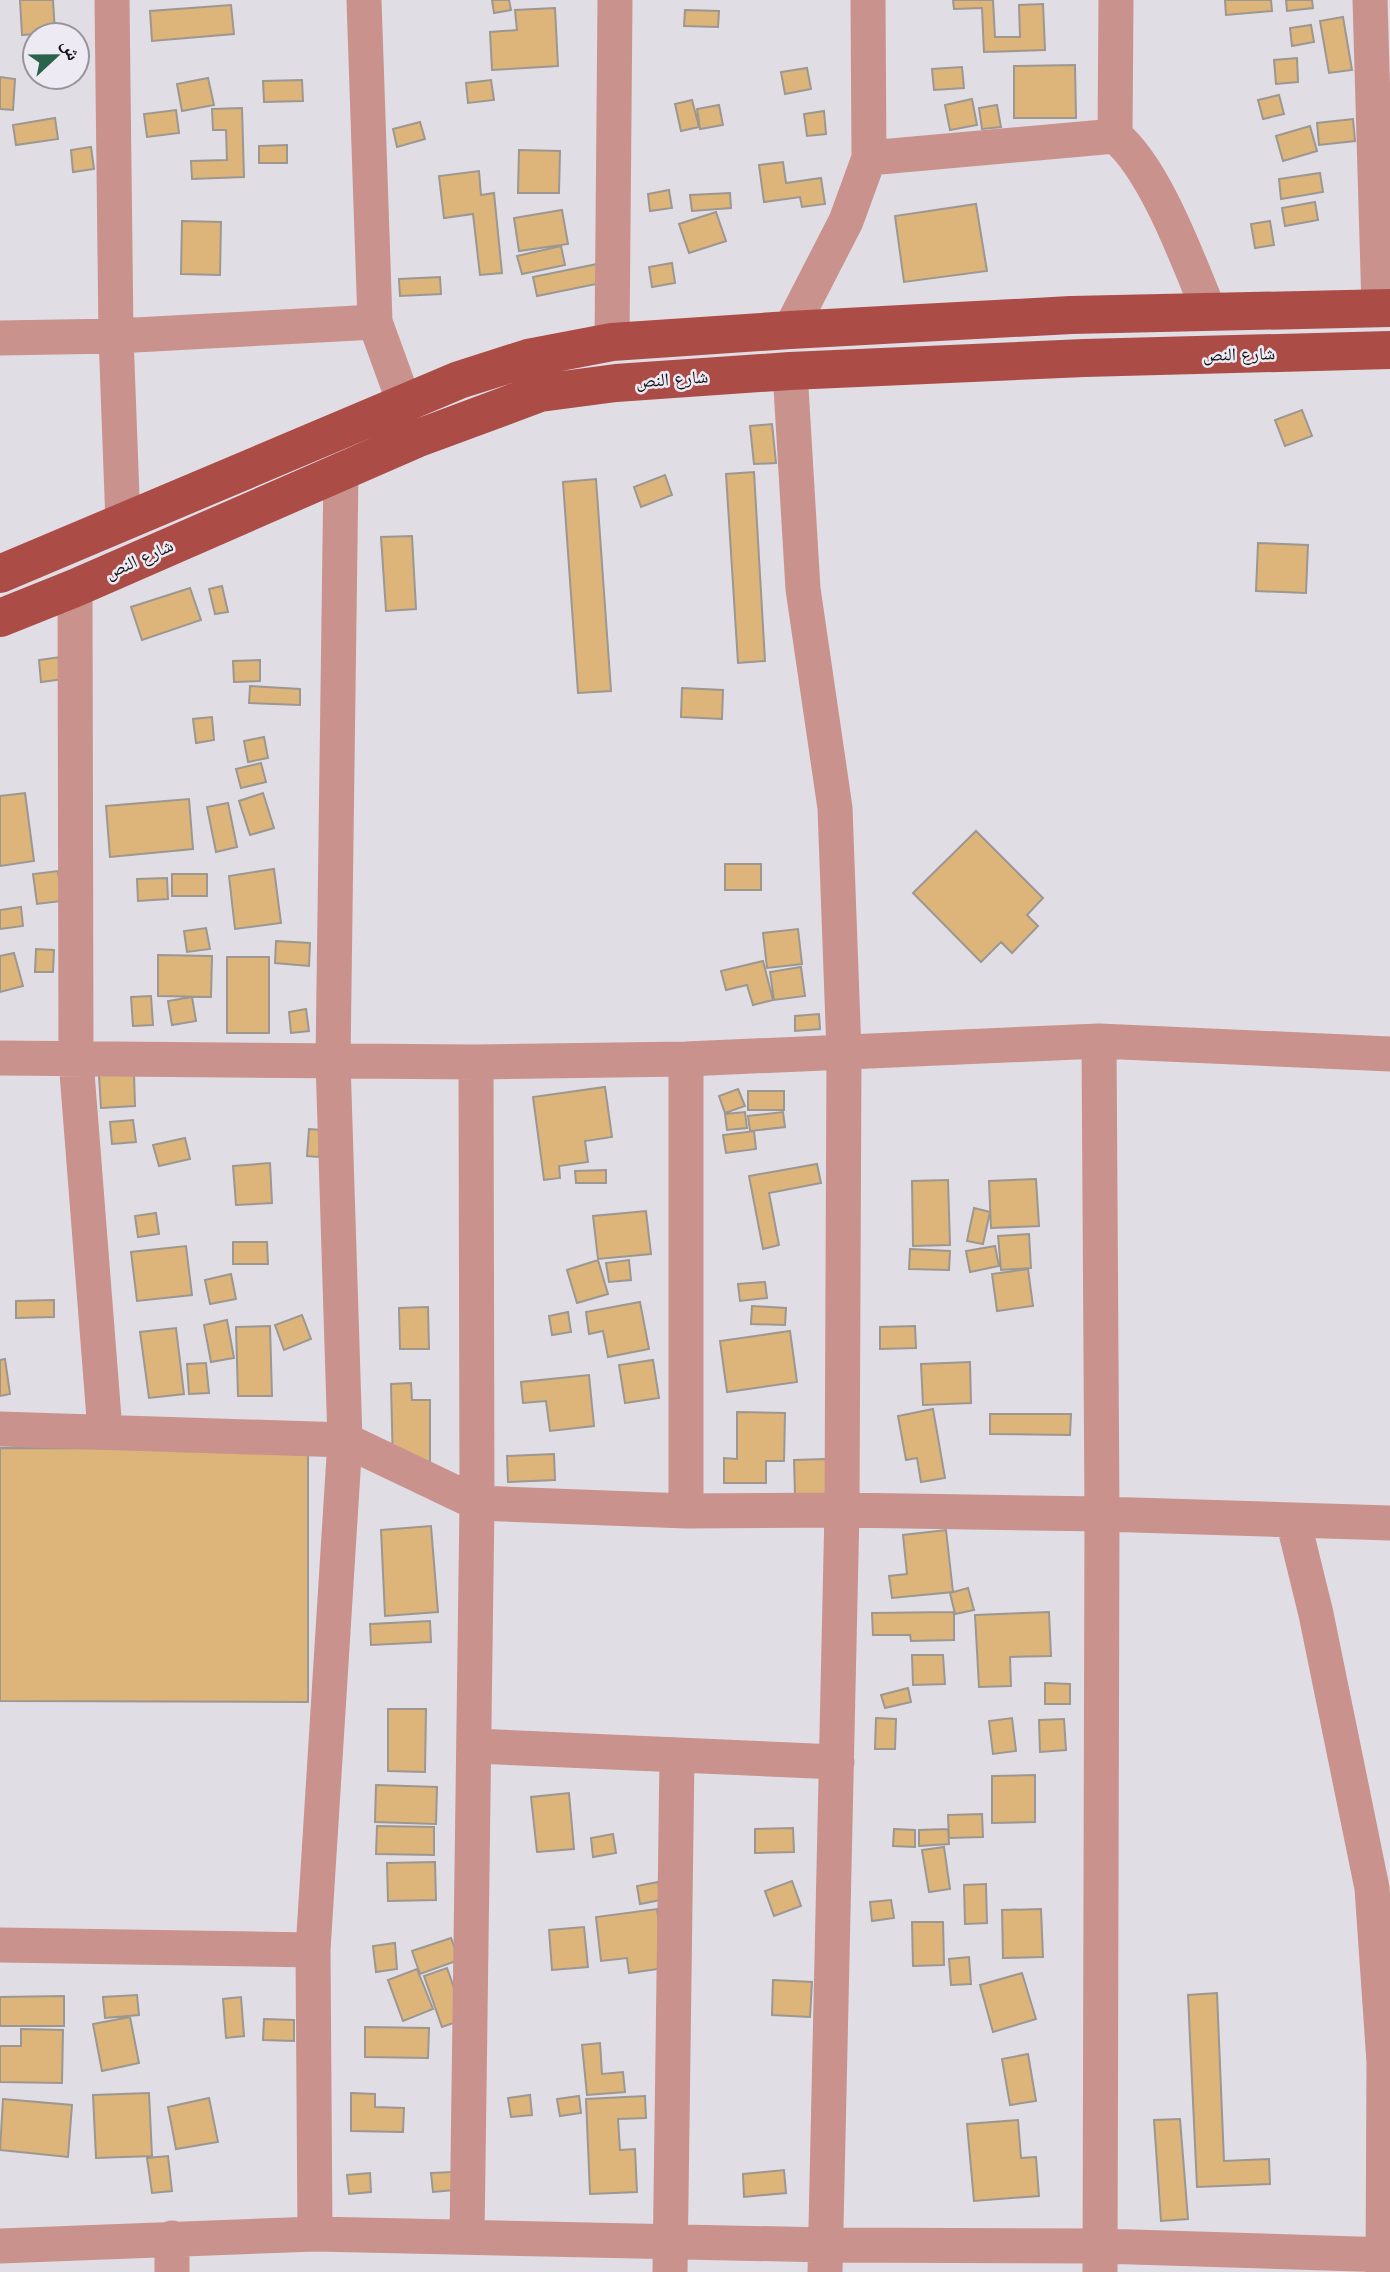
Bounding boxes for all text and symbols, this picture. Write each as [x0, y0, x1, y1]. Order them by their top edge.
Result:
north arrow [21, 21, 91, 91]
text: ش [57, 37, 85, 63]
street label: شارع النص [1203, 343, 1275, 366]
street label: شارع النص [635, 367, 709, 392]
street label: شارع النص [102, 535, 177, 584]

